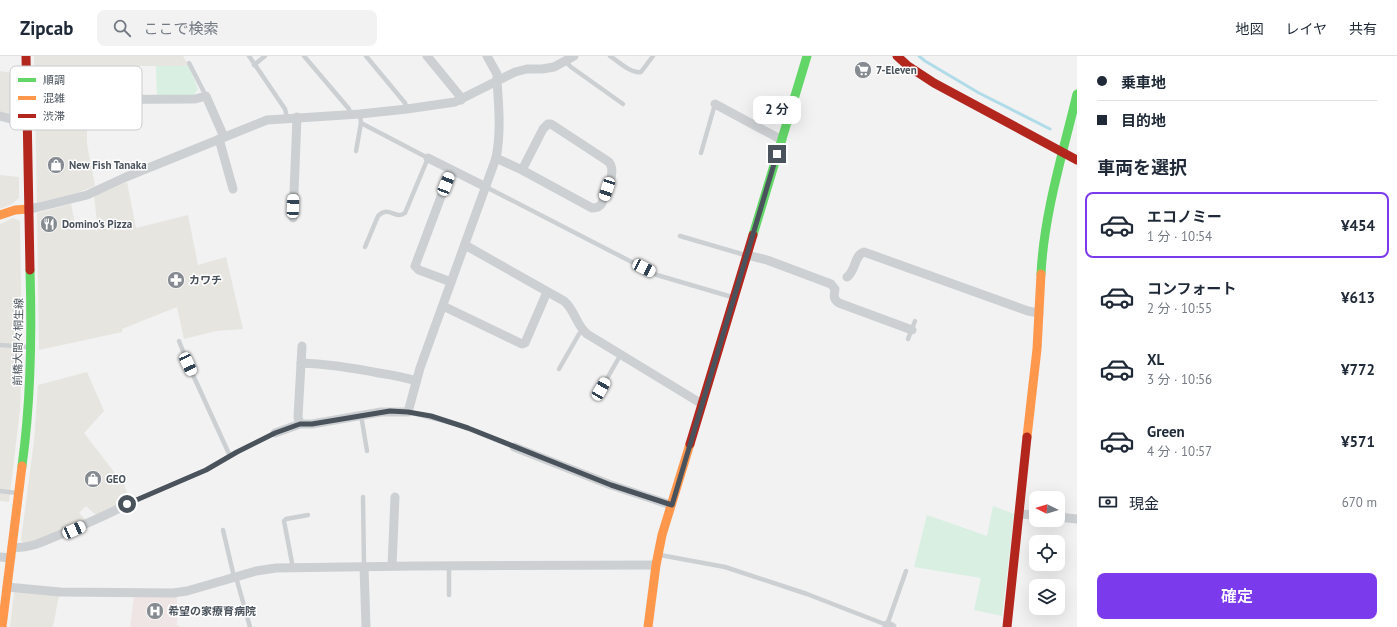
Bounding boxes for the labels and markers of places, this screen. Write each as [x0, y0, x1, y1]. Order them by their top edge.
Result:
supermarket icon: 7-Eleven [853, 60, 873, 80]
place label: 7-Eleven [876, 63, 917, 77]
shop icon: New Fish Tanaka [46, 155, 66, 175]
place label: New Fish Tanaka [69, 158, 147, 172]
restaurant icon: Domino's Pizza [39, 214, 59, 234]
place label: Domino's Pizza [62, 217, 132, 231]
pharmacy icon: カワチ [166, 270, 186, 290]
place label: カワチ [189, 273, 222, 287]
shop icon: GEO [83, 469, 103, 489]
place label: GEO [106, 472, 126, 486]
hospital icon: 希望の家療育病院 [145, 601, 165, 621]
place label: 希望の家療育病院 [168, 604, 256, 618]

